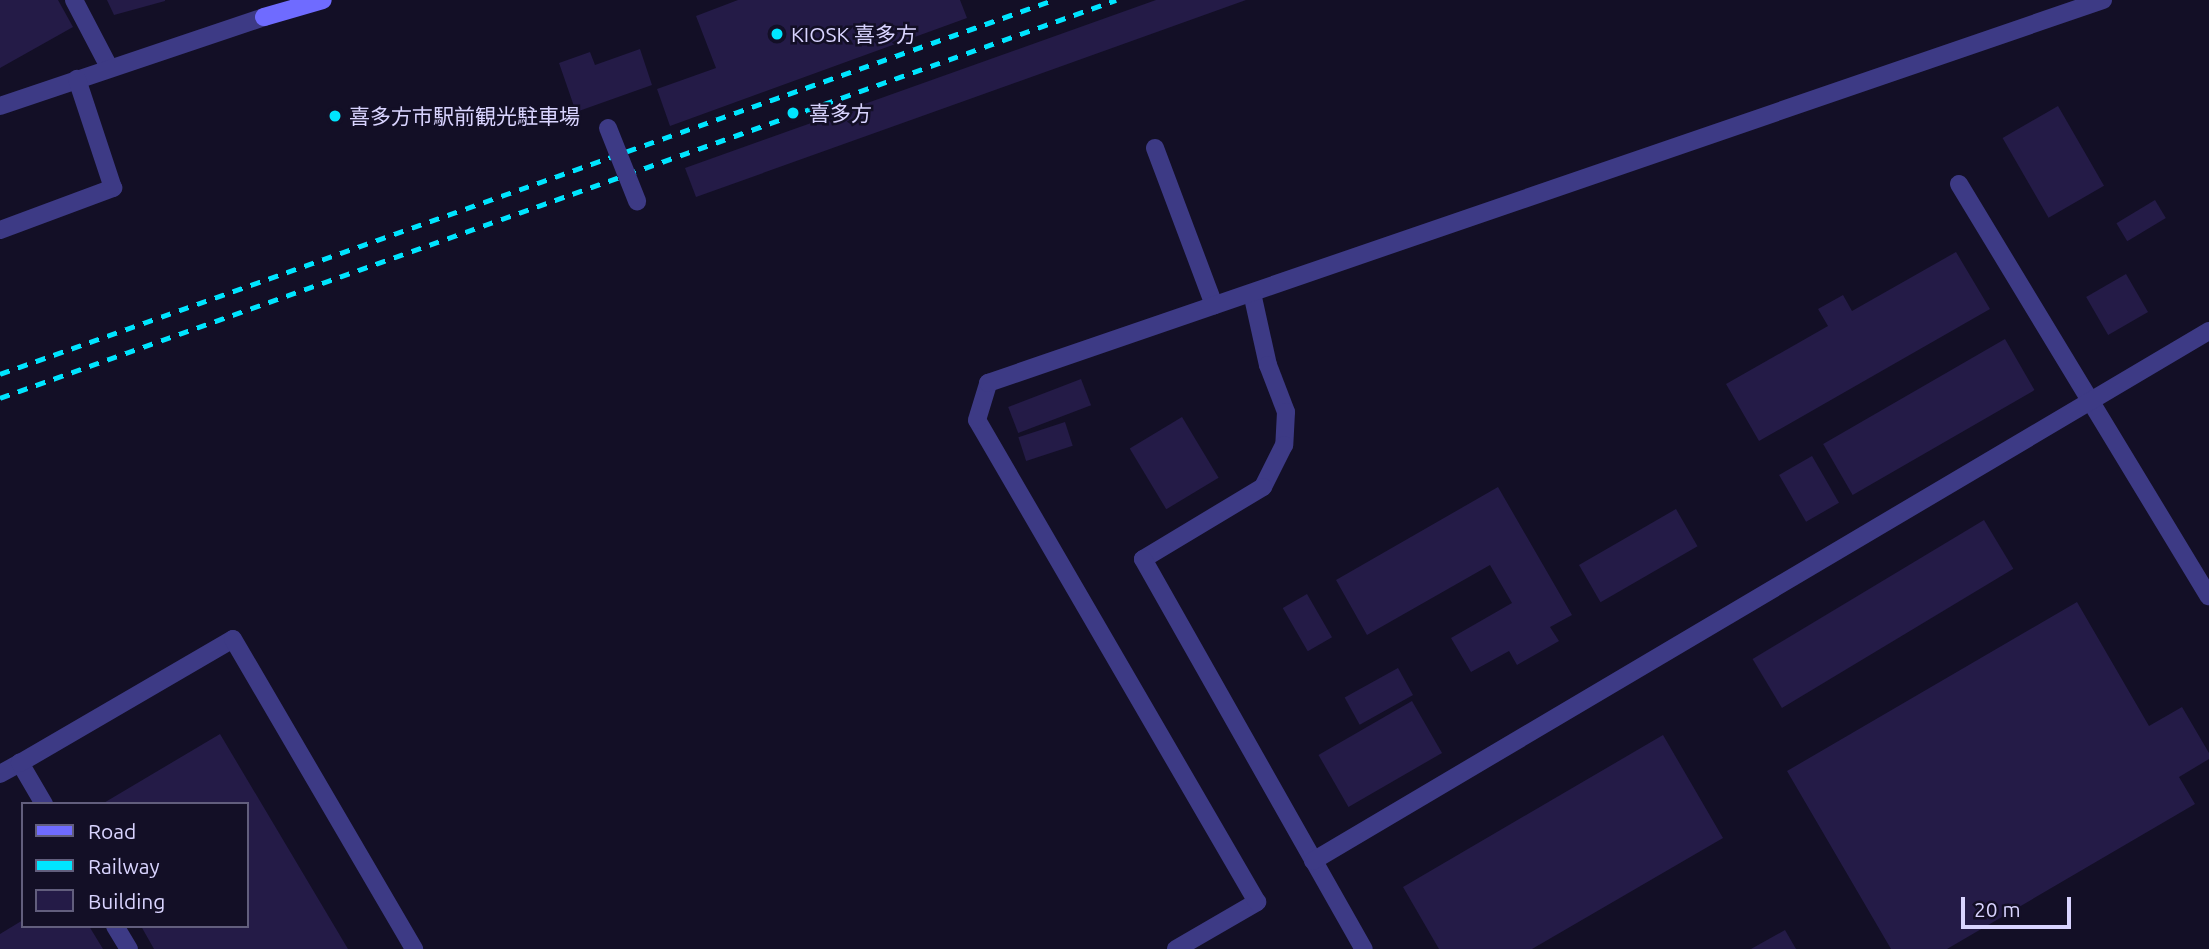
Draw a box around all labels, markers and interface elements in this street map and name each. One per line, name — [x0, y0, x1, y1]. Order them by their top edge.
place label: KIOSK 喜多方 — [791, 21, 917, 47]
marker: KIOSK 喜多方 — [769, 26, 785, 42]
place label: 喜多方 — [809, 100, 872, 126]
place label: 喜多方市駅前観光駐車場 — [349, 103, 580, 129]
marker: 喜多方 — [783, 103, 803, 123]
marker: 喜多方市駅前観光駐車場 — [327, 108, 343, 124]
legend — [21, 802, 248, 928]
text: Road — [88, 819, 136, 843]
text: Railway — [88, 854, 160, 878]
scale bar — [1964, 883, 2074, 927]
text: Building — [88, 889, 165, 913]
text: 20 m — [1974, 897, 2021, 921]

